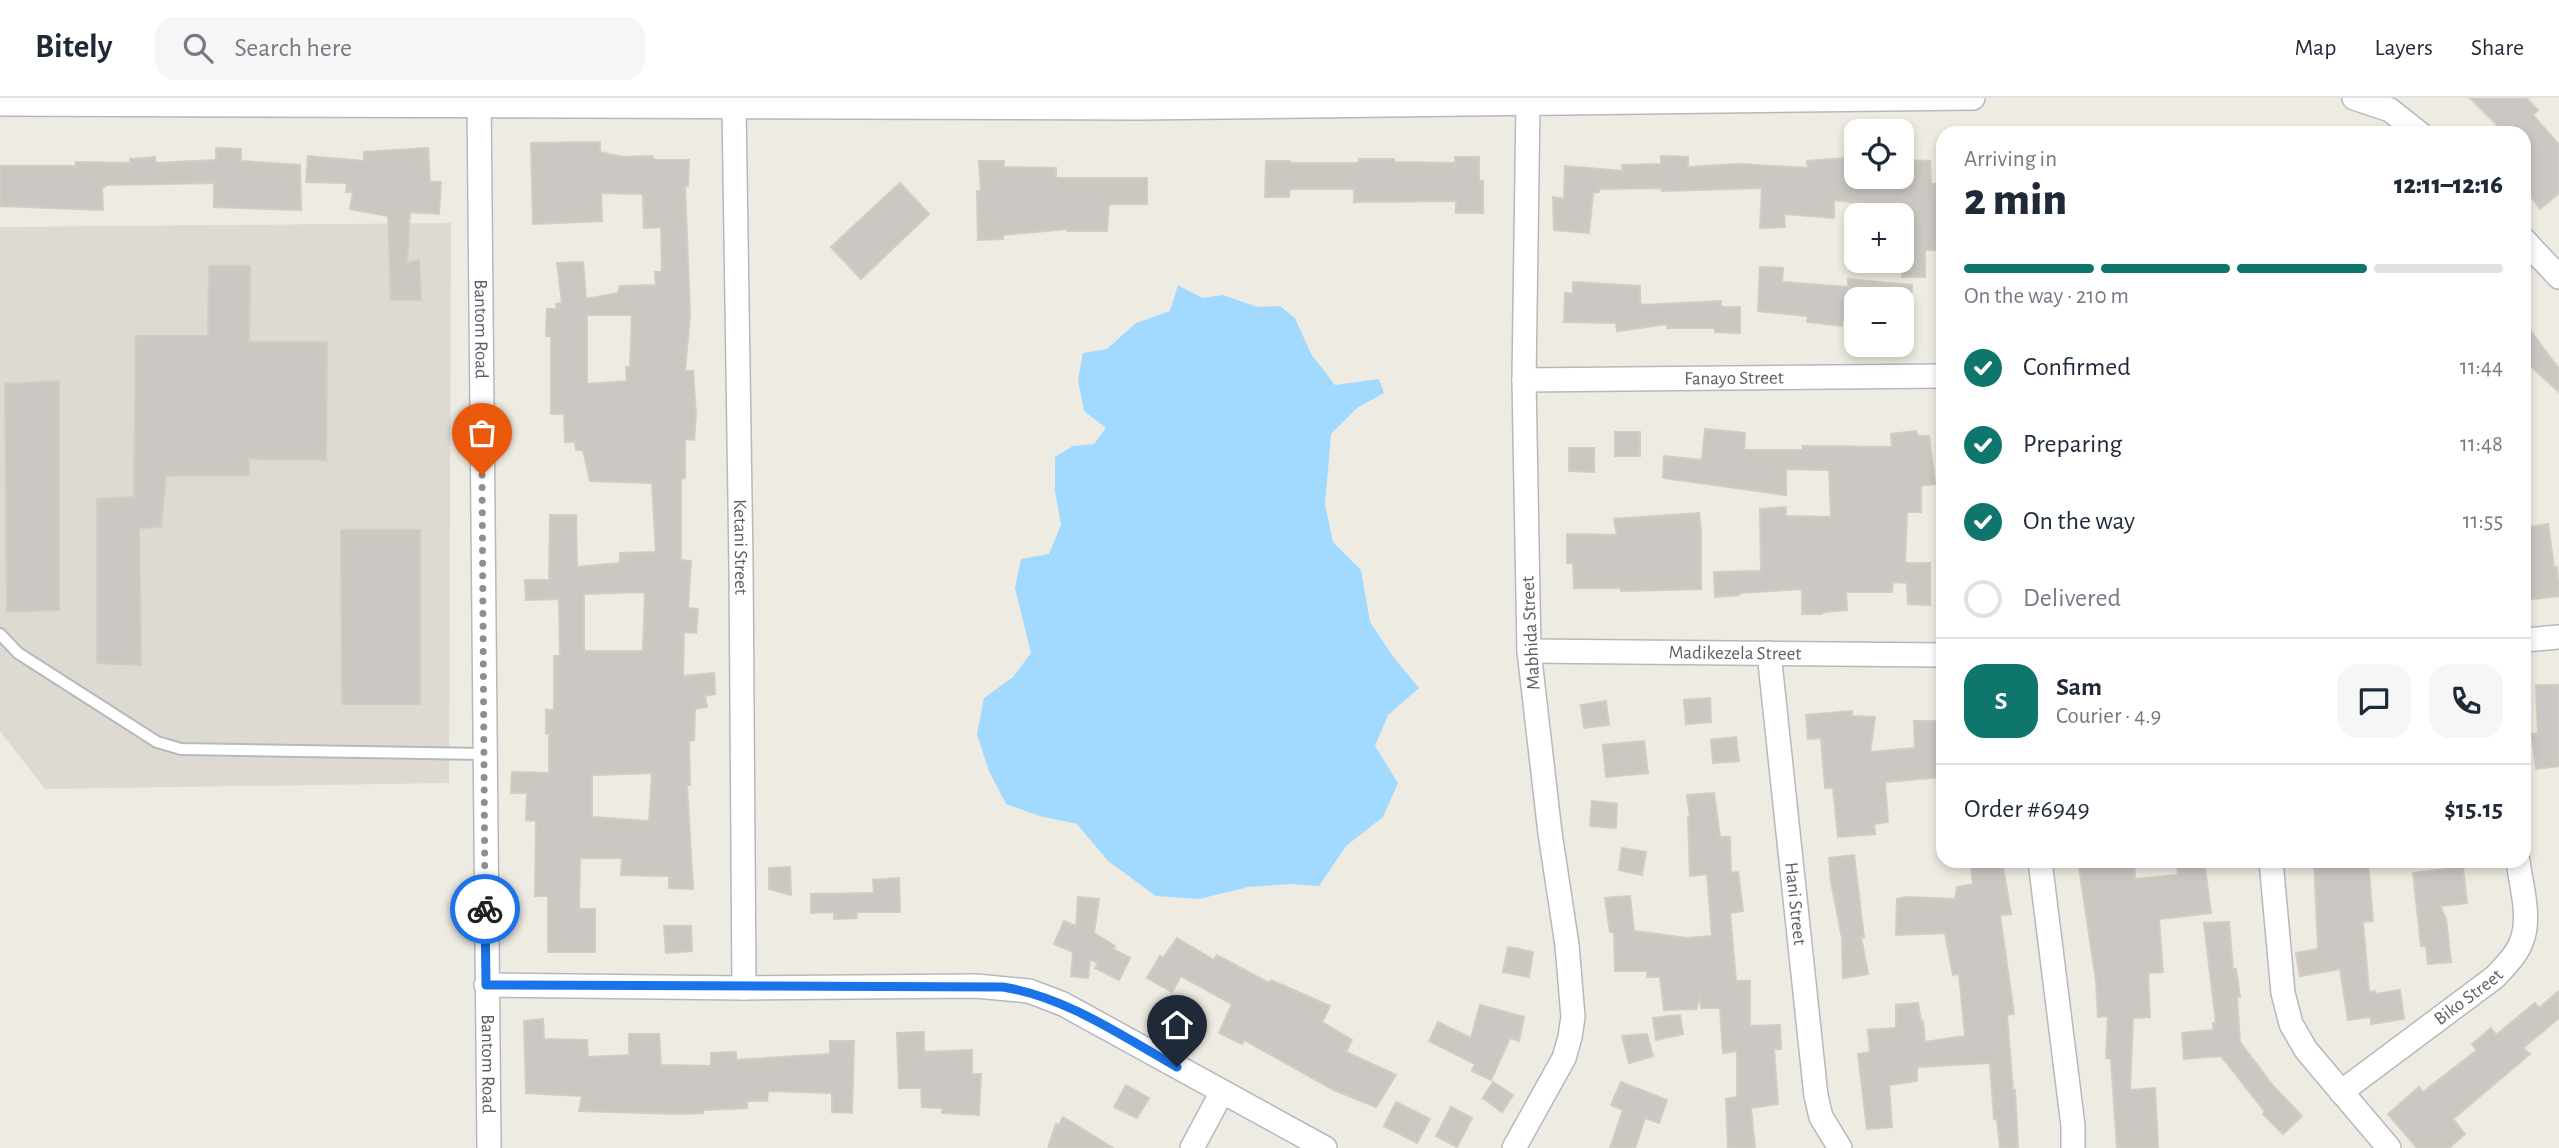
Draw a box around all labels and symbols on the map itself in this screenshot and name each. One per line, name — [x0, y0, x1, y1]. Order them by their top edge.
street label: Bantom Road — [471, 279, 491, 379]
street label: Fanayo Street — [1684, 368, 1784, 388]
pin — [452, 403, 512, 475]
street label: Ketani Street — [730, 499, 751, 595]
street label: Mabhida Street — [1519, 575, 1543, 691]
street label: Madikezela Street — [1668, 643, 1802, 663]
street label: Hani Street — [1782, 861, 1809, 946]
courier — [450, 874, 520, 944]
street label: Biko Street — [2430, 965, 2507, 1029]
pin — [1147, 995, 1207, 1067]
street label: Bantom Road — [478, 1014, 498, 1114]

